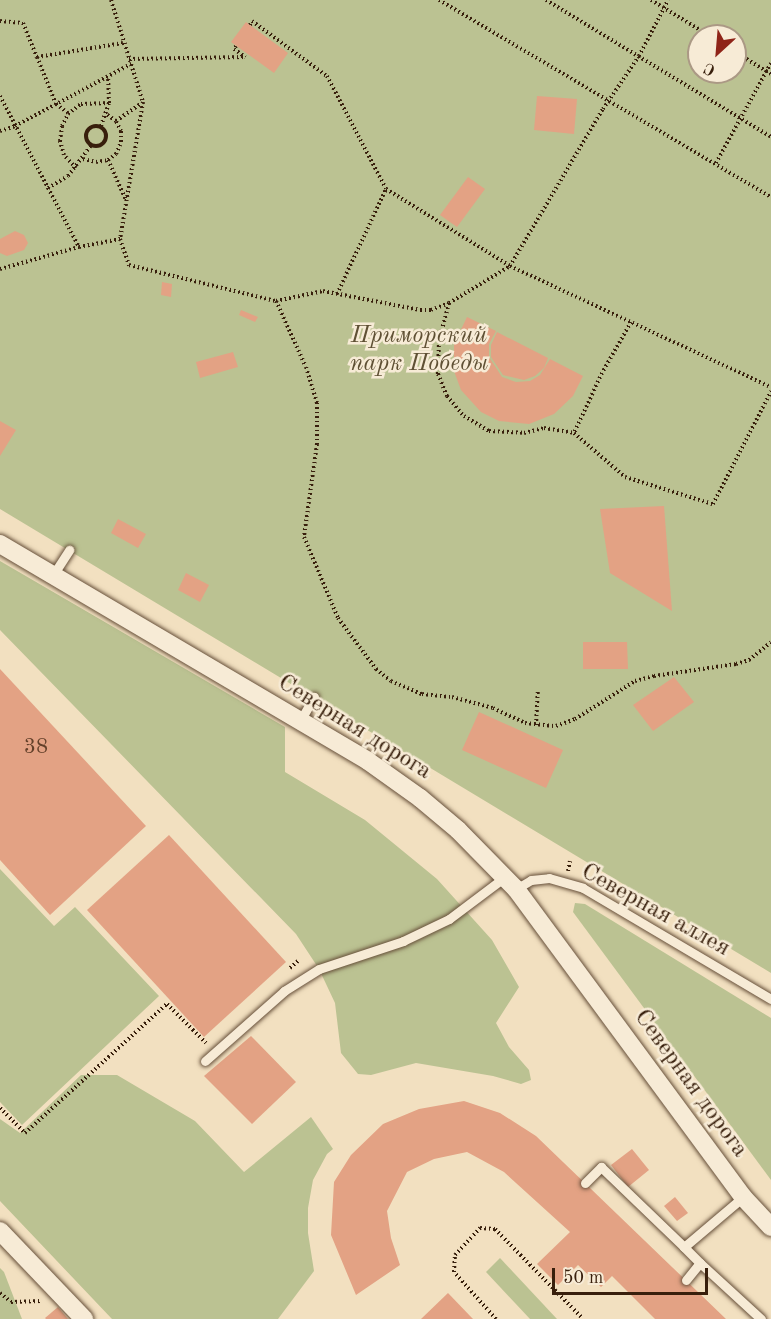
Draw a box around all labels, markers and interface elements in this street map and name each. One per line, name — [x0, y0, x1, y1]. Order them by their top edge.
north arrow — [687, 24, 747, 84]
text: С — [702, 59, 718, 78]
park label: Приморский парк Победы — [350, 323, 488, 379]
street label: Северная дорога — [272, 669, 436, 787]
house number: 38 — [24, 735, 48, 761]
street label: Северная аллея — [575, 858, 735, 964]
street label: Северная дорога — [627, 1004, 753, 1164]
scale bar — [555, 1256, 711, 1294]
text: 50 m — [563, 1269, 603, 1287]

